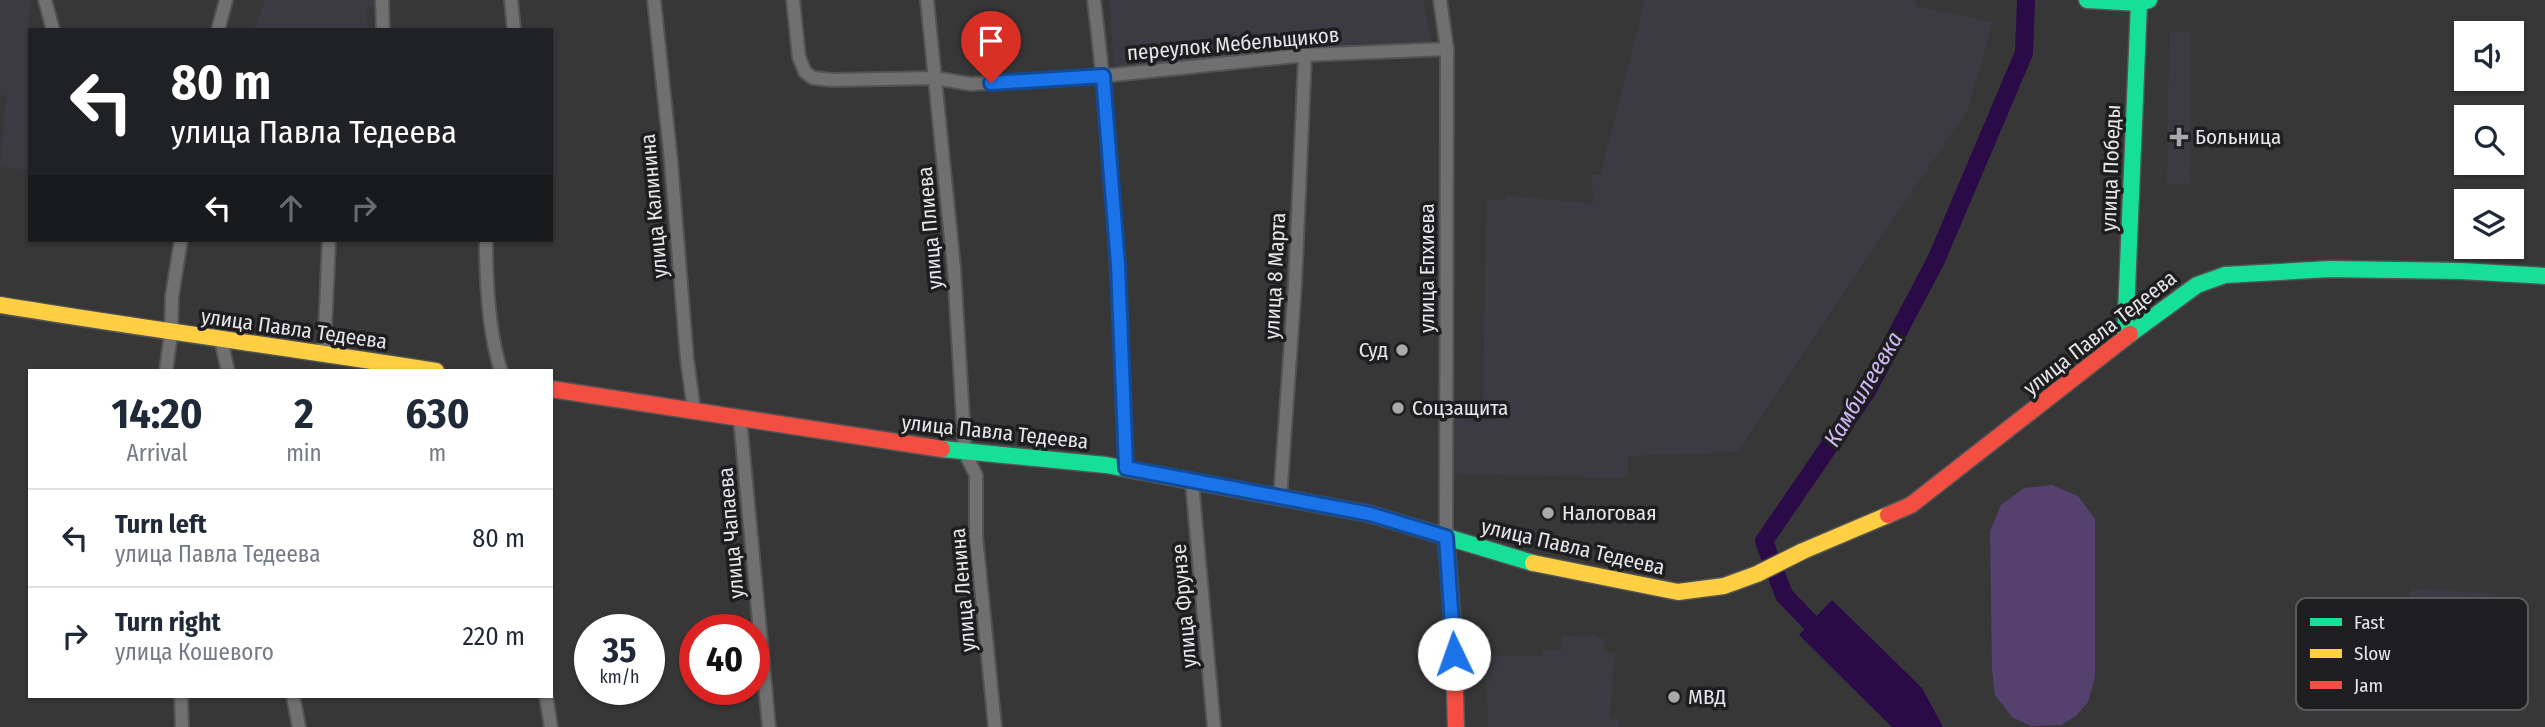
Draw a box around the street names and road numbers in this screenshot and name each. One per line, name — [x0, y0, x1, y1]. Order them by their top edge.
street label: переулок Мебельщиков — [1126, 22, 1340, 66]
street label: улица Победы — [2096, 104, 2126, 232]
street label: улица Калинина — [635, 133, 673, 279]
street label: улица Плиева — [912, 165, 948, 291]
street label: улица Епхиева — [1414, 203, 1440, 333]
street label: улица 8 Марта — [1259, 212, 1291, 340]
street label: улица Павла Тедеева — [2018, 265, 2182, 401]
street label: улица Павла Тедеева — [199, 303, 389, 355]
street label: улица Павла Тедеева — [900, 409, 1090, 455]
street label: улица Чапаева — [712, 466, 750, 600]
street label: улица Павла Тедеева — [1479, 513, 1667, 581]
street label: улица Ленина — [945, 527, 981, 653]
street label: улица Фрунзе — [1166, 543, 1202, 669]

